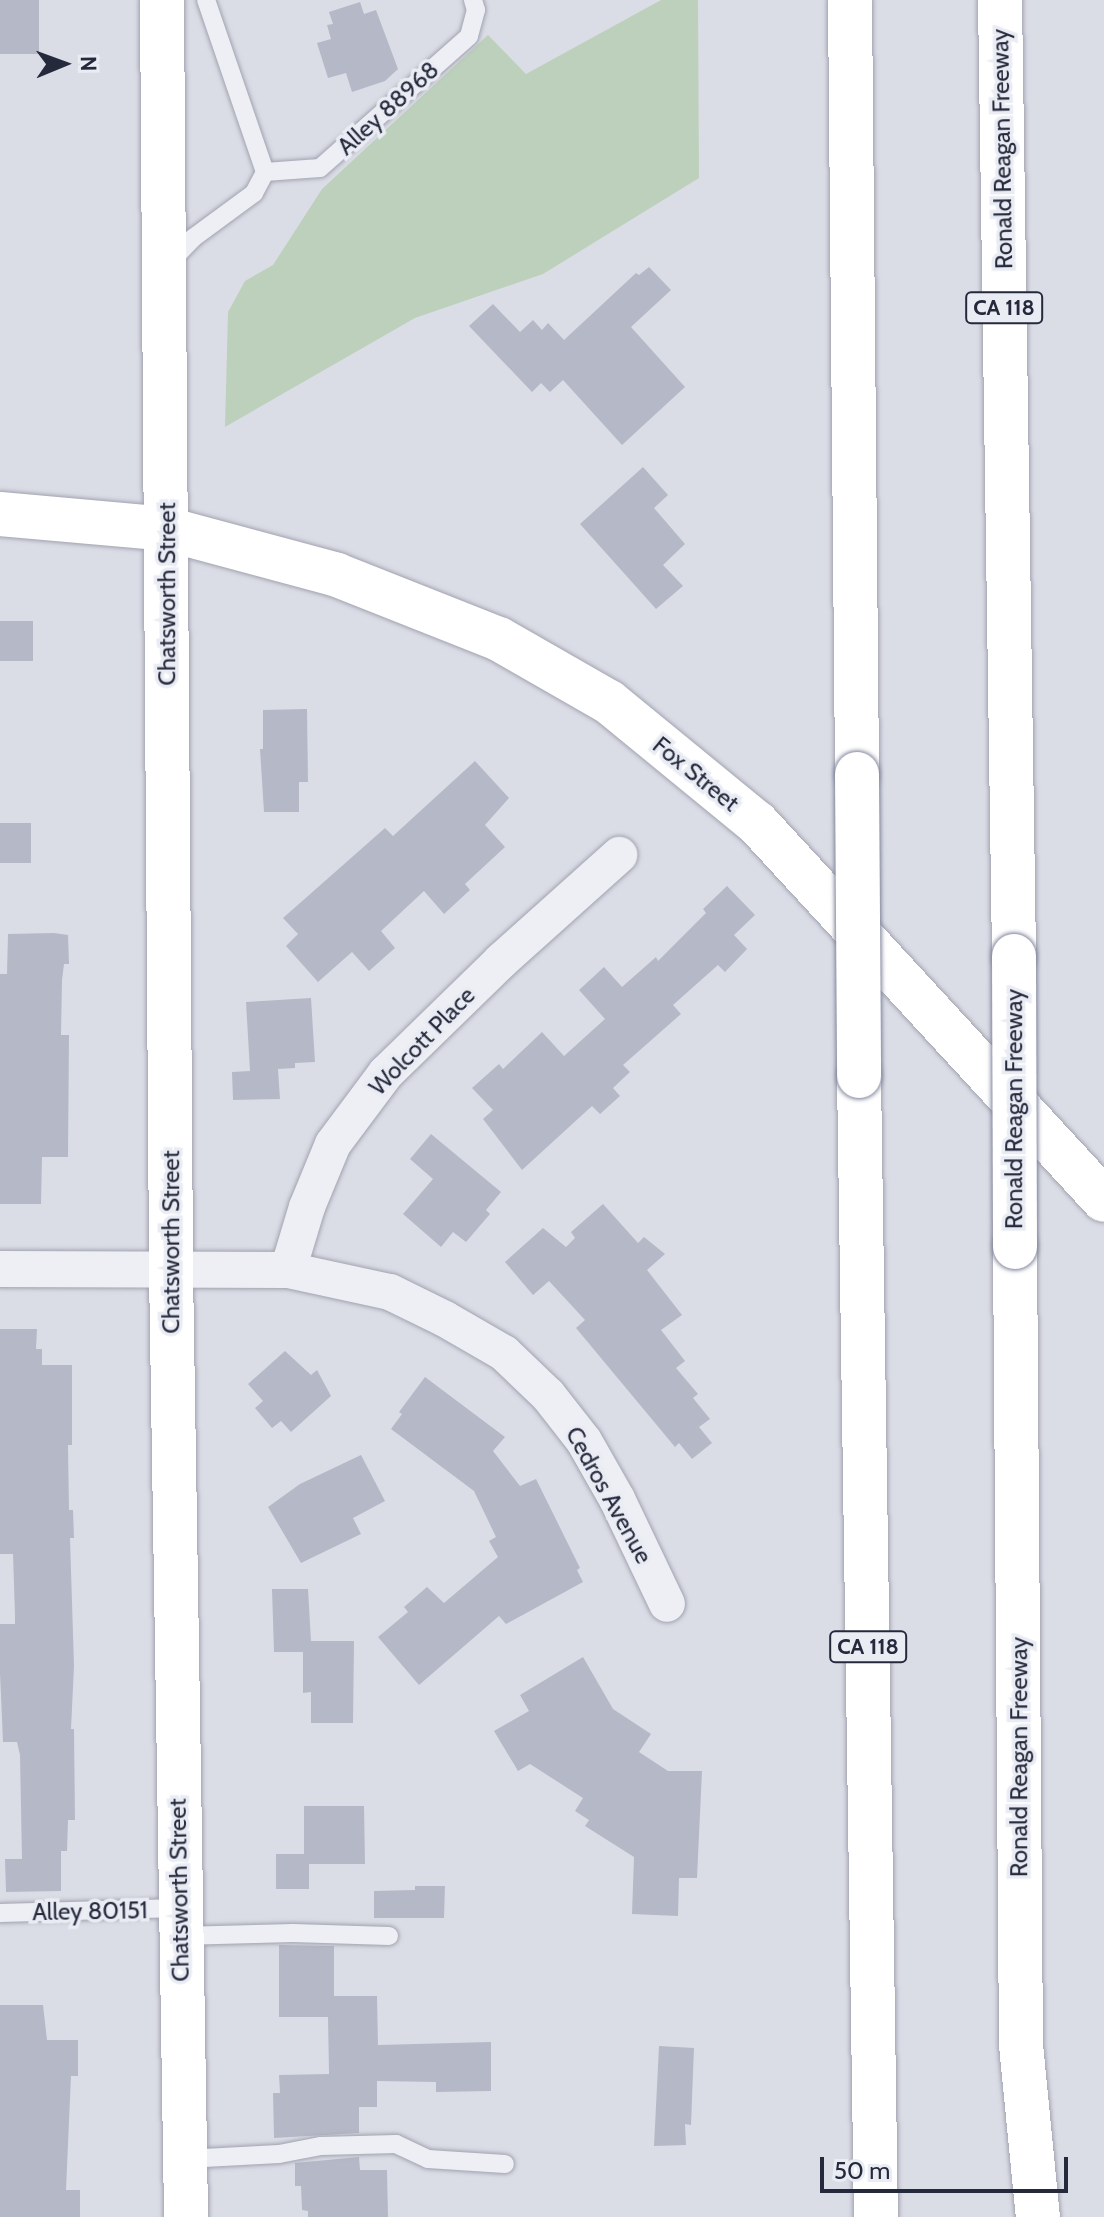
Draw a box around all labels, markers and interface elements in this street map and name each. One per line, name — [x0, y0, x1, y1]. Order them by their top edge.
north arrow — [24, 24, 104, 104]
street label: Ronald Reagan Freeway — [986, 29, 1018, 269]
street label: Alley 88968 — [331, 55, 445, 161]
text: N — [75, 56, 102, 72]
road number: CA 118 — [964, 290, 1044, 326]
street label: Chatsworth Street — [153, 502, 181, 686]
street label: Fox Street — [647, 730, 745, 818]
street label: Wolcott Place — [363, 981, 481, 1101]
street label: Ronald Reagan Freeway — [1000, 989, 1028, 1229]
street label: Chatsworth Street — [157, 1150, 185, 1334]
street label: Cedros Avenue — [560, 1422, 658, 1568]
road number: CA 118 — [828, 1629, 908, 1665]
street label: Ronald Reagan Freeway — [1005, 1637, 1033, 1877]
street label: Chatsworth Street — [163, 1798, 195, 1982]
street label: Alley 80151 — [32, 1896, 148, 1926]
scale bar — [824, 2141, 1072, 2191]
text: 50 m — [834, 2156, 890, 2185]

